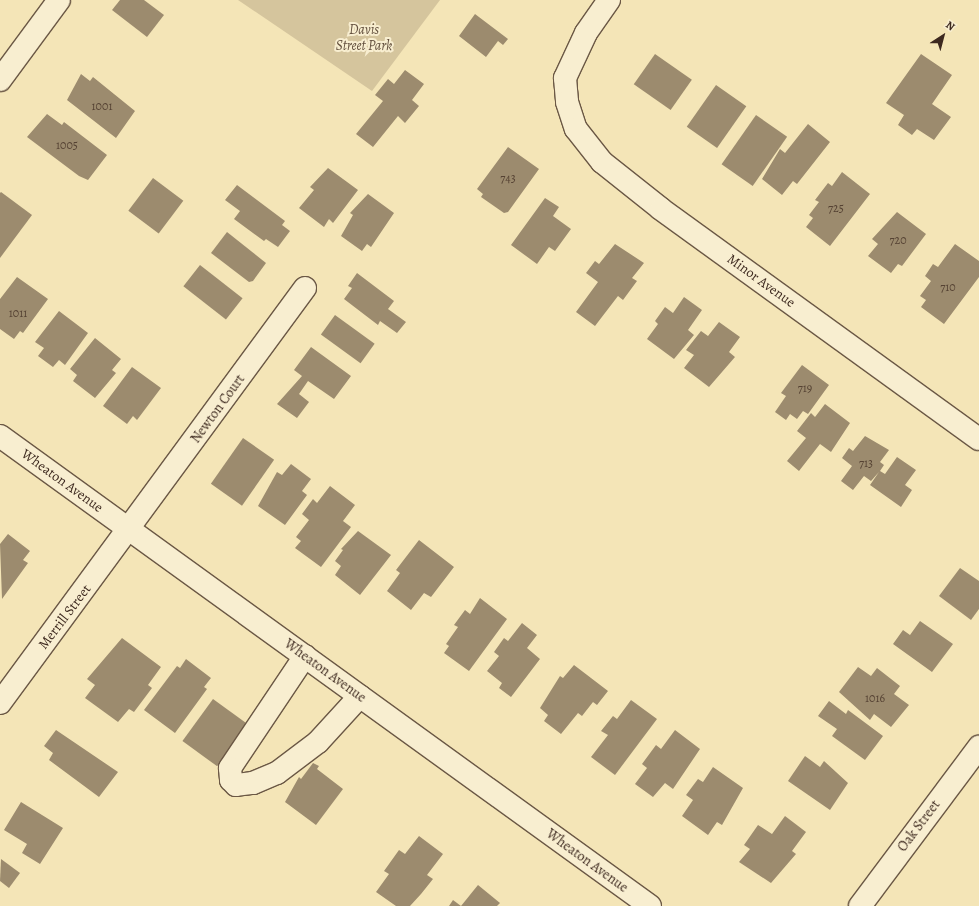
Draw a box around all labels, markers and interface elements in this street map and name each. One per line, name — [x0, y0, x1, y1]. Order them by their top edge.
north arrow — [923, 16, 963, 56]
text: N — [943, 17, 958, 34]
park label: Davis Street Park — [336, 22, 392, 54]
house number: 1001 — [92, 100, 112, 114]
house number: 1005 — [56, 139, 78, 153]
house number: 743 — [500, 172, 516, 186]
house number: 725 — [828, 202, 844, 216]
house number: 720 — [889, 234, 907, 248]
street label: Minor Avenue — [724, 251, 798, 311]
house number: 710 — [940, 281, 956, 295]
house number: 1011 — [9, 307, 27, 321]
street label: Newton Court — [187, 371, 249, 447]
house number: 719 — [798, 382, 812, 396]
street label: Wheaton Avenue — [18, 446, 106, 516]
house number: 713 — [859, 457, 873, 471]
street label: Merrill Street — [35, 581, 95, 653]
street label: Wheaton Avenue — [281, 636, 369, 706]
house number: 1016 — [865, 692, 885, 706]
street label: Oak Street — [894, 797, 944, 855]
street label: Wheaton Avenue — [543, 826, 631, 896]

